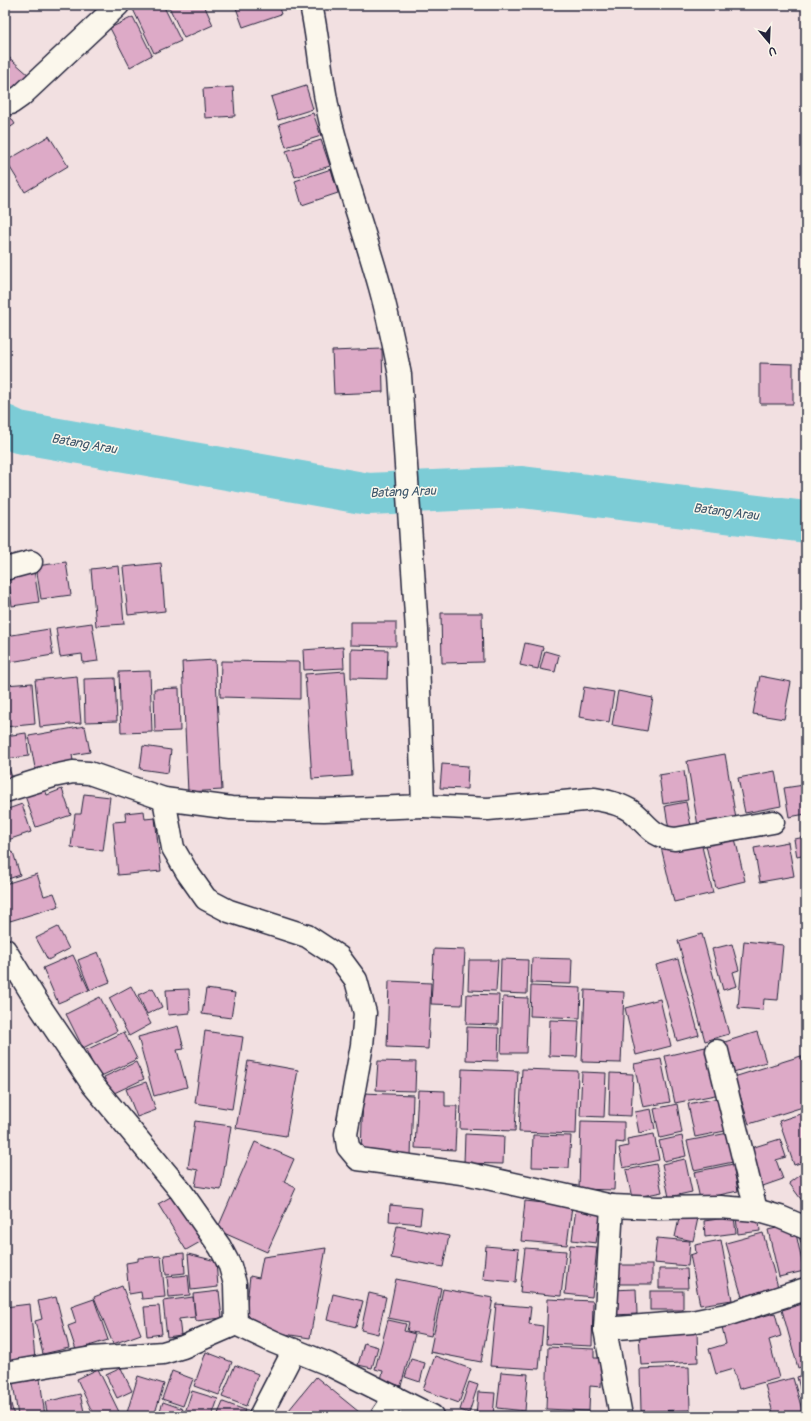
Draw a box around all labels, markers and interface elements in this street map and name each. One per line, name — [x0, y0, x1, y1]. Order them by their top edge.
north arrow — [749, 22, 789, 62]
text: U — [767, 44, 778, 58]
water label: Batang Arau — [50, 430, 119, 458]
water label: Batang Arau — [370, 483, 438, 501]
water label: Batang Arau — [692, 500, 761, 524]

